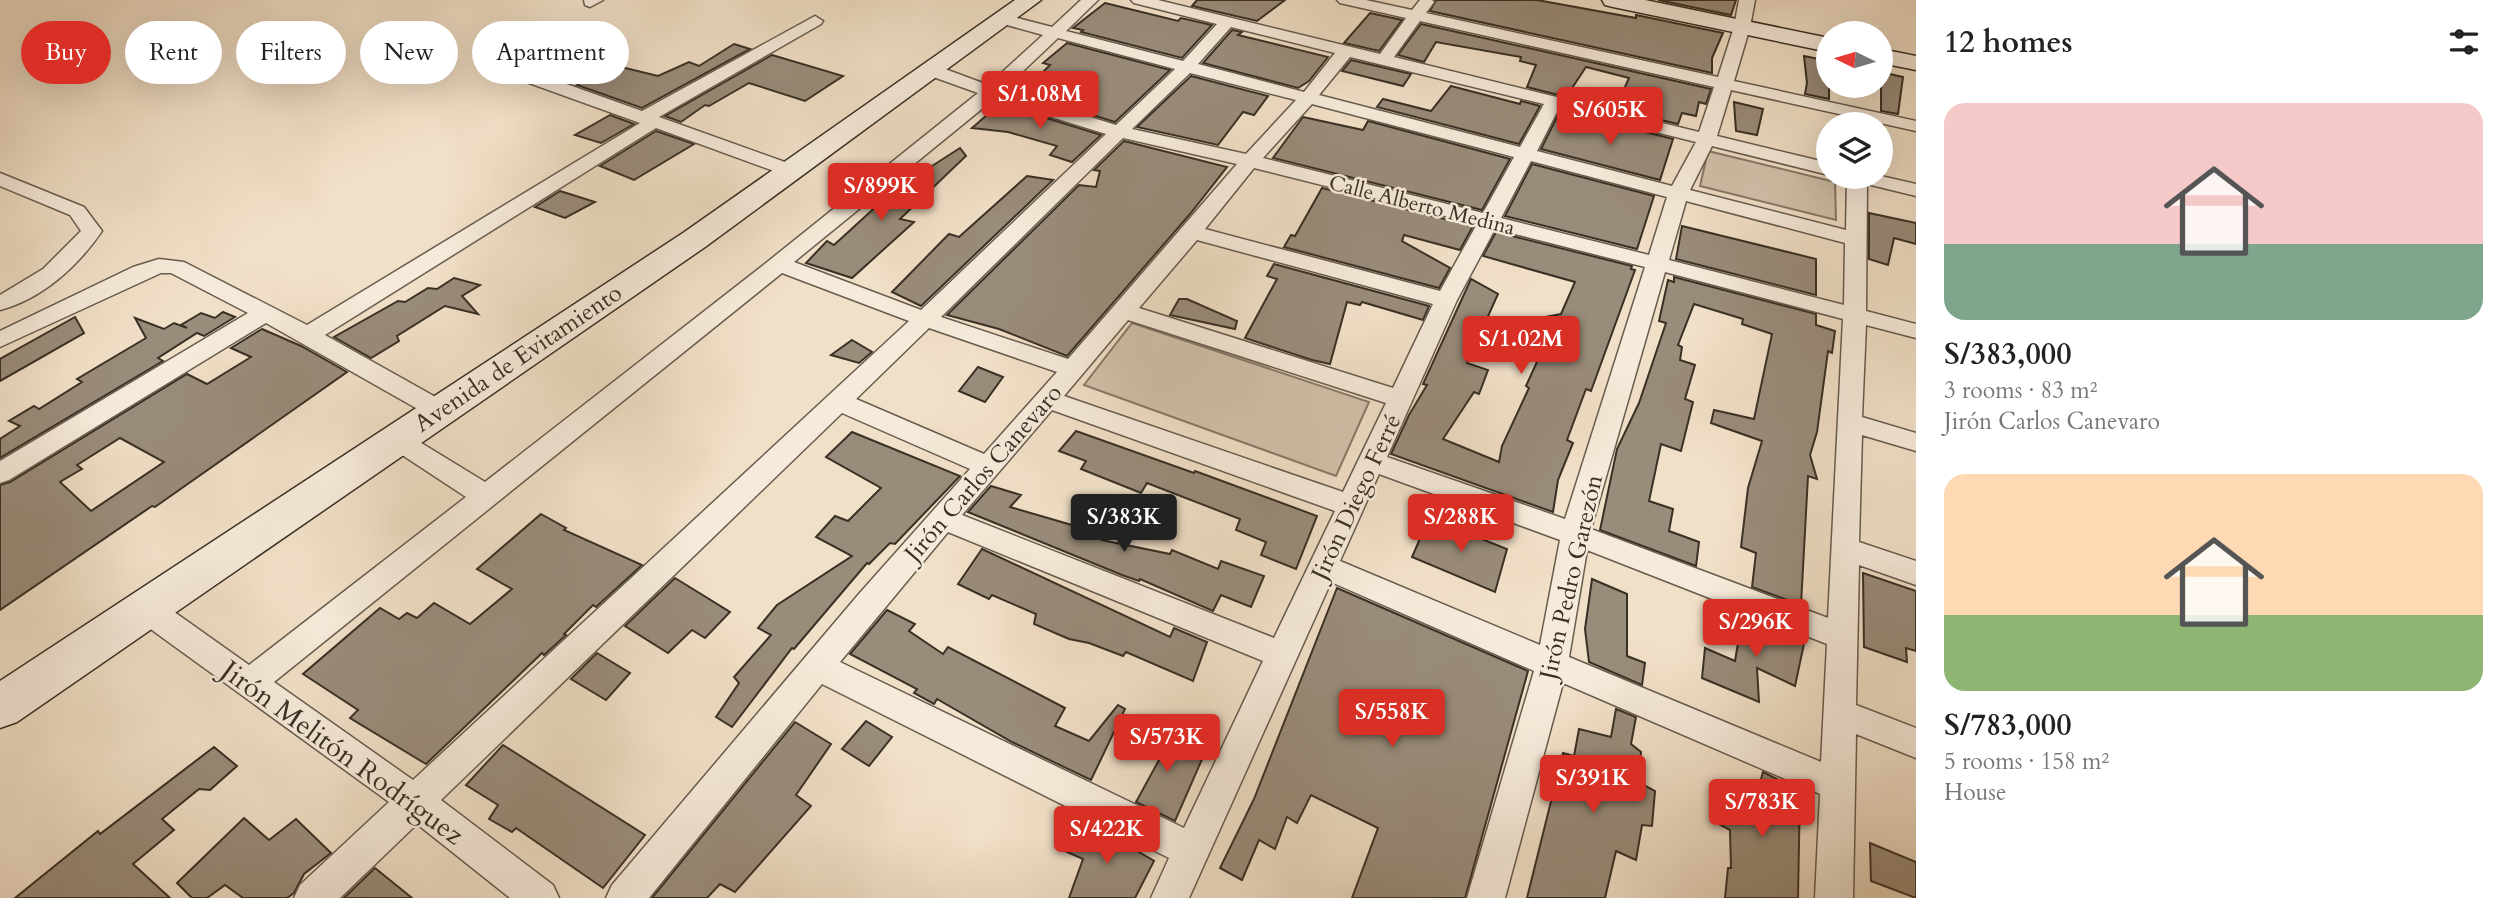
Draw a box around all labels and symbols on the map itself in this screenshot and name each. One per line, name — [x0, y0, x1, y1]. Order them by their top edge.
north arrow — [1816, 21, 1894, 98]
pin: S/1.08M — [975, 72, 1105, 131]
pin: S/605K — [1553, 88, 1667, 147]
pin: S/899K — [824, 164, 938, 223]
street label: Calle Alberto Medina — [1326, 168, 1518, 243]
street label: Avenida de Evitamiento — [408, 276, 629, 440]
pin: S/1.02M — [1456, 316, 1586, 376]
street label: Jirón Carlos Canevaro — [895, 378, 1070, 571]
street label: Jirón Diego Ferré — [1302, 409, 1409, 588]
street label: Jirón Pedro Garezón — [1531, 471, 1611, 686]
pin: S/383K — [1067, 494, 1181, 554]
pin: S/288K — [1404, 494, 1518, 554]
pin: S/296K — [1699, 600, 1813, 659]
street label: Jirón Melitón Rodríguez — [210, 649, 472, 854]
pin: S/558K — [1335, 690, 1449, 749]
pin: S/573K — [1110, 714, 1224, 774]
pin: S/391K — [1536, 756, 1650, 815]
pin: S/783K — [1705, 780, 1819, 839]
pin: S/422K — [1050, 806, 1164, 866]

